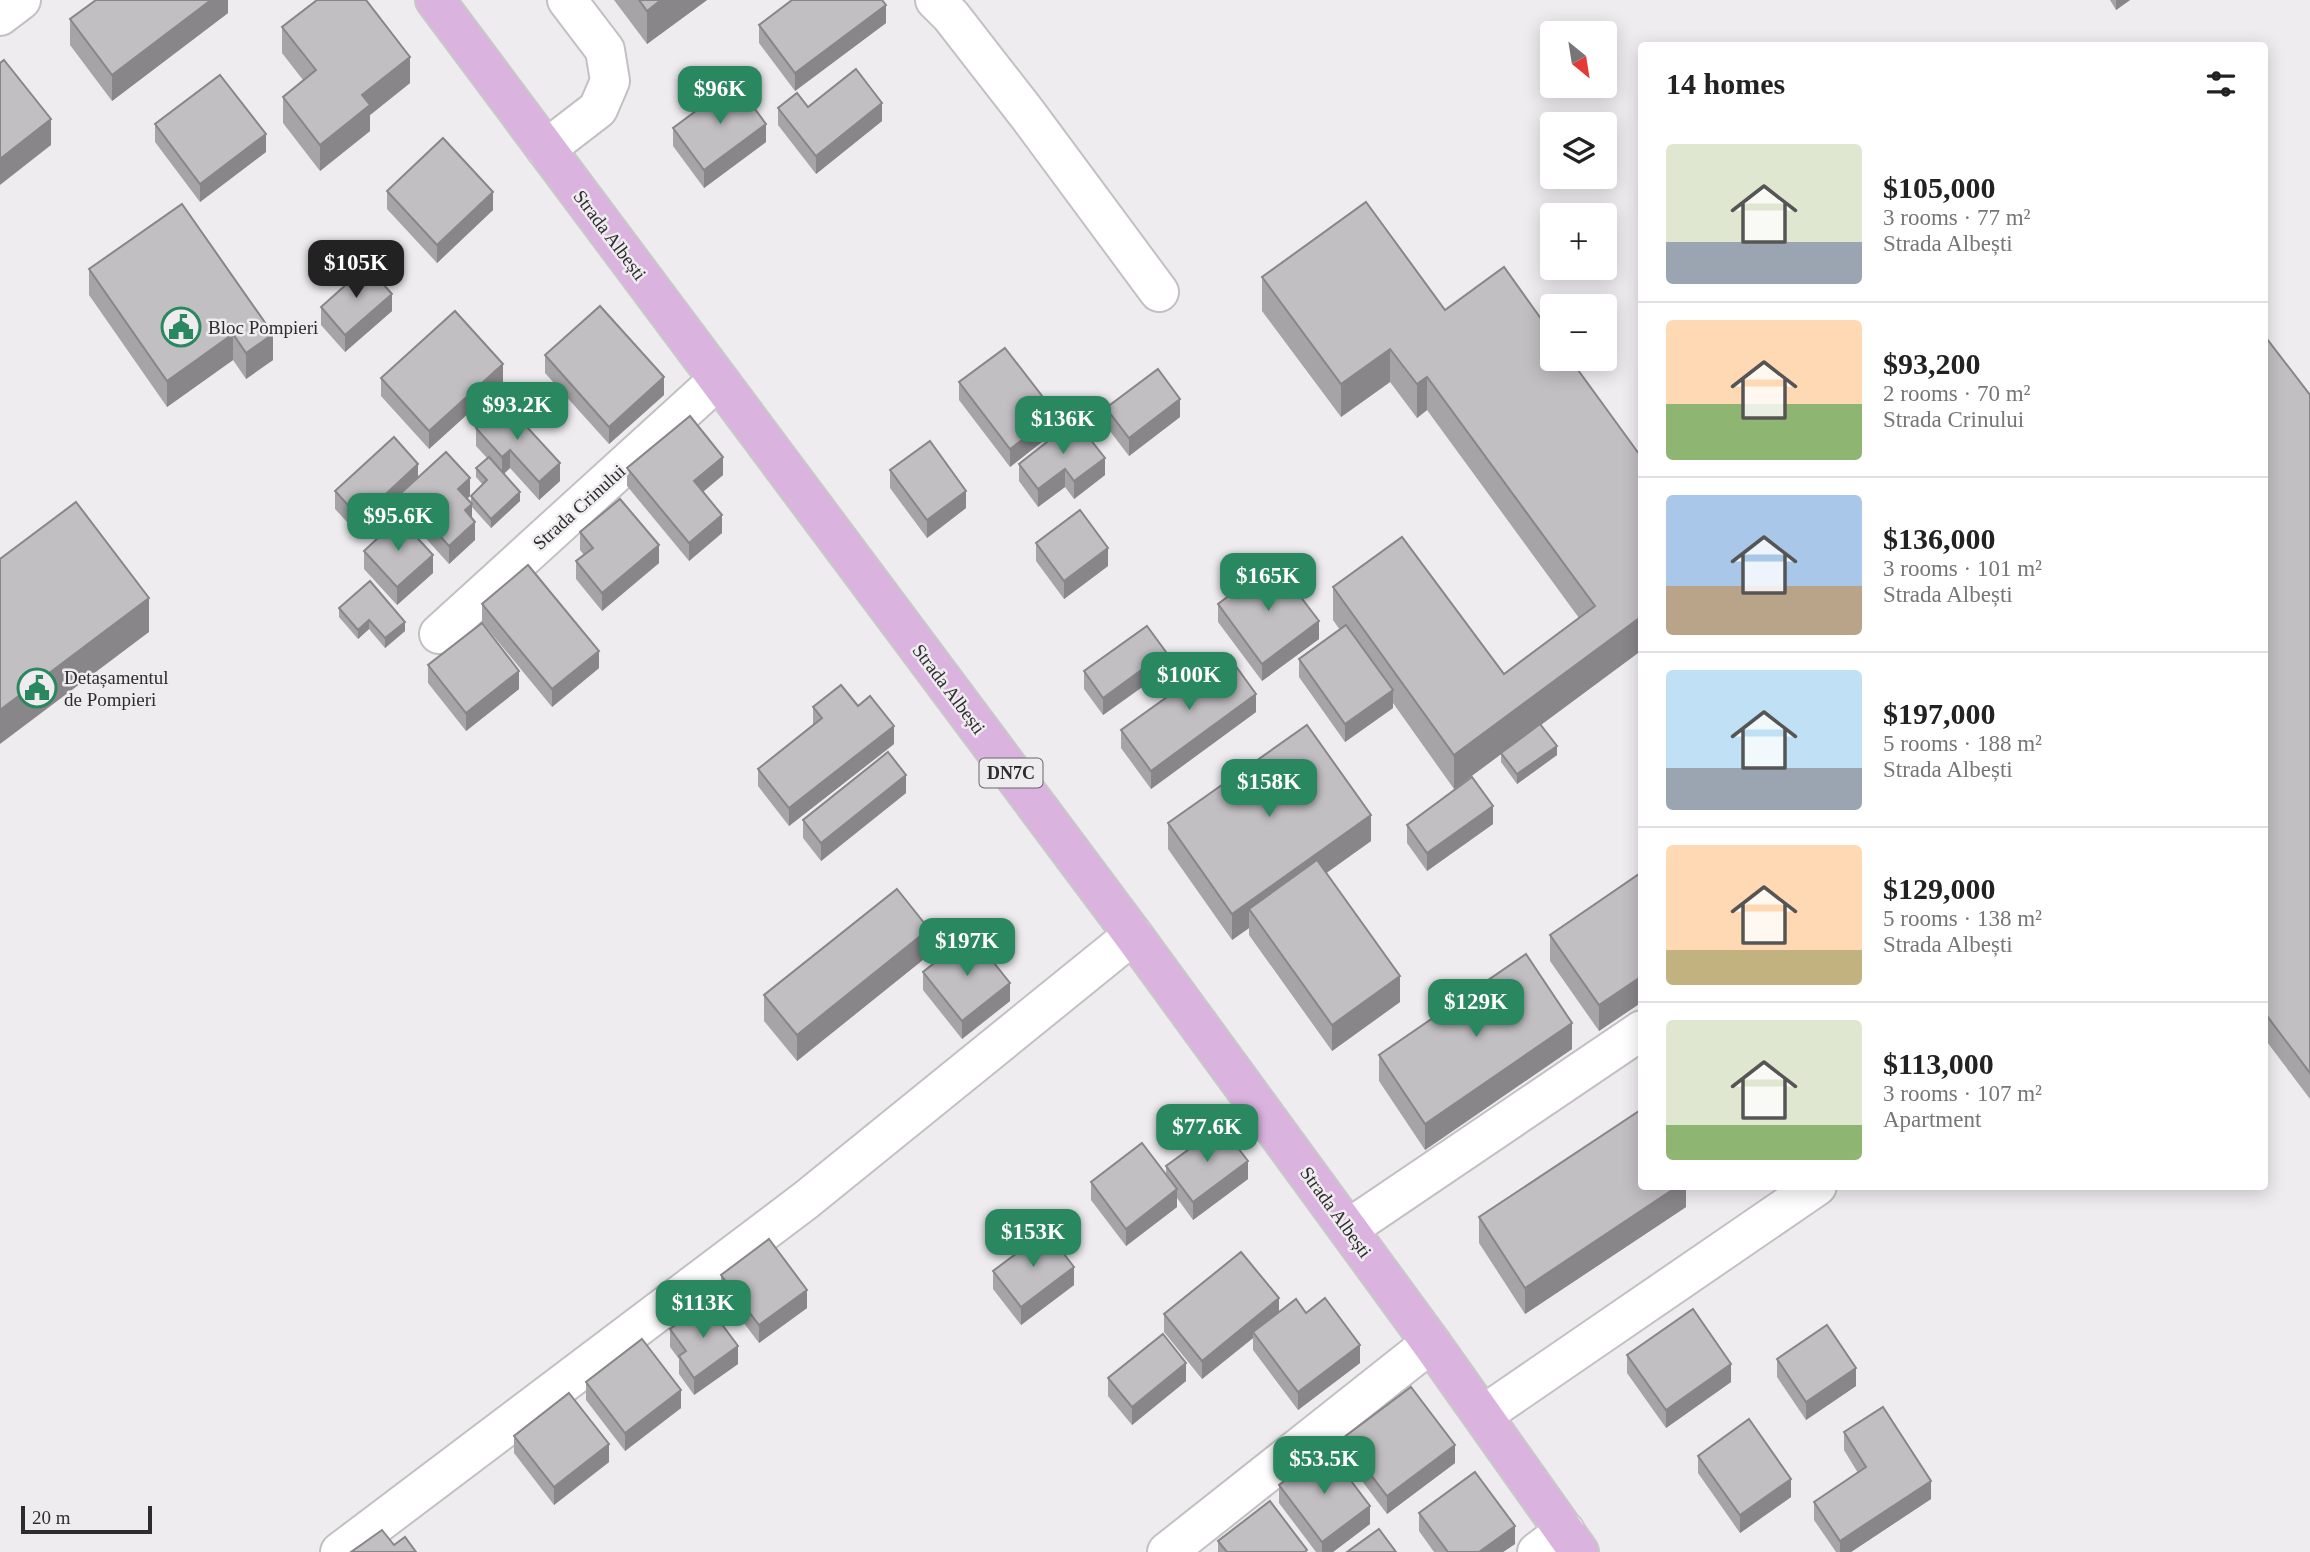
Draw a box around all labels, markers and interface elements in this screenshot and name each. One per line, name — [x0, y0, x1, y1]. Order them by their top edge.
north arrow — [1540, 21, 1617, 98]
map controls — [1540, 21, 1617, 371]
icon: filters — [2202, 65, 2240, 103]
pin: $96K — [679, 66, 761, 126]
text: 14 homes — [1666, 67, 1785, 100]
text: $96K — [694, 76, 746, 101]
button: layers — [1540, 112, 1617, 189]
text: $105,000 — [1883, 171, 1996, 204]
icon: home — [1722, 172, 1806, 256]
street label: Strada Albești — [569, 186, 651, 284]
button: + — [1540, 203, 1617, 280]
text: 3 rooms · 77 m² — [1883, 205, 2030, 230]
text: Strada Albești — [1883, 231, 2013, 256]
pin: $105K — [307, 240, 405, 300]
text: $105K — [324, 250, 388, 275]
button: − — [1540, 294, 1617, 371]
public building icon: Bloc Pompieri — [160, 306, 202, 348]
place label: Bloc Pompieri — [208, 317, 318, 338]
text: $93,200 — [1883, 347, 1981, 380]
icon: home — [1722, 348, 1806, 432]
text: 2 rooms · 70 m² — [1883, 381, 2030, 406]
pin: $93.2K — [460, 382, 574, 442]
text: $93.2K — [482, 392, 552, 417]
pin: $136K — [1014, 396, 1112, 456]
text: $136K — [1031, 406, 1095, 431]
text: Strada Crinului — [1883, 407, 2024, 432]
street label: Strada Crinului — [529, 460, 629, 554]
pin: $95.6K — [341, 494, 455, 553]
text: $95.6K — [363, 503, 433, 528]
text: $136,000 — [1883, 522, 1996, 555]
icon: home — [1722, 523, 1806, 607]
pin: $165K — [1219, 554, 1317, 613]
text: 3 rooms · 101 m² — [1883, 556, 2042, 581]
text: $165K — [1236, 563, 1300, 588]
text: Strada Albești — [1883, 582, 2013, 607]
street label: Strada Albești — [908, 640, 990, 738]
pin: $100K — [1140, 652, 1238, 712]
text: $100K — [1157, 662, 1221, 687]
public building icon: Detașamentul de Pompieri — [16, 667, 58, 709]
place label: Detașamentul de Pompieri — [64, 667, 168, 710]
text: $197,000 — [1883, 697, 1996, 730]
icon: home — [1722, 698, 1806, 782]
text: 5 rooms · 188 m² — [1883, 731, 2042, 756]
text: Strada Albești — [1883, 757, 2013, 782]
road number: DN7C — [979, 758, 1042, 788]
pin: $158K — [1220, 760, 1318, 819]
text: $158K — [1237, 769, 1301, 794]
text: $129,000 — [1883, 872, 1996, 905]
icon: home — [1722, 873, 1806, 957]
text: 5 rooms · 138 m² — [1883, 906, 2042, 931]
pin: $197K — [918, 918, 1016, 978]
text: $197K — [935, 928, 999, 953]
text: Strada Albești — [1883, 932, 2013, 957]
pin: $129K — [1427, 979, 1525, 1039]
text: $129K — [1444, 989, 1508, 1014]
text: $113,000 — [1883, 1047, 1994, 1080]
icon: home — [1722, 1048, 1806, 1132]
text: 3 rooms · 107 m² — [1883, 1081, 2042, 1106]
pin: $77.6K — [1150, 1104, 1264, 1164]
text: Apartment — [1883, 1107, 1981, 1132]
text: $77.6K — [1172, 1114, 1242, 1139]
street label: Strada Albești — [1296, 1162, 1376, 1262]
pin: $153K — [984, 1210, 1082, 1269]
text: $153K — [1001, 1219, 1065, 1244]
pin: $113K — [654, 1280, 752, 1340]
text: $113K — [672, 1290, 734, 1315]
pin: $53.5K — [1267, 1436, 1381, 1496]
text: $53.5K — [1289, 1446, 1359, 1471]
scale bar — [21, 1503, 152, 1535]
text: 20 m — [32, 1507, 71, 1528]

